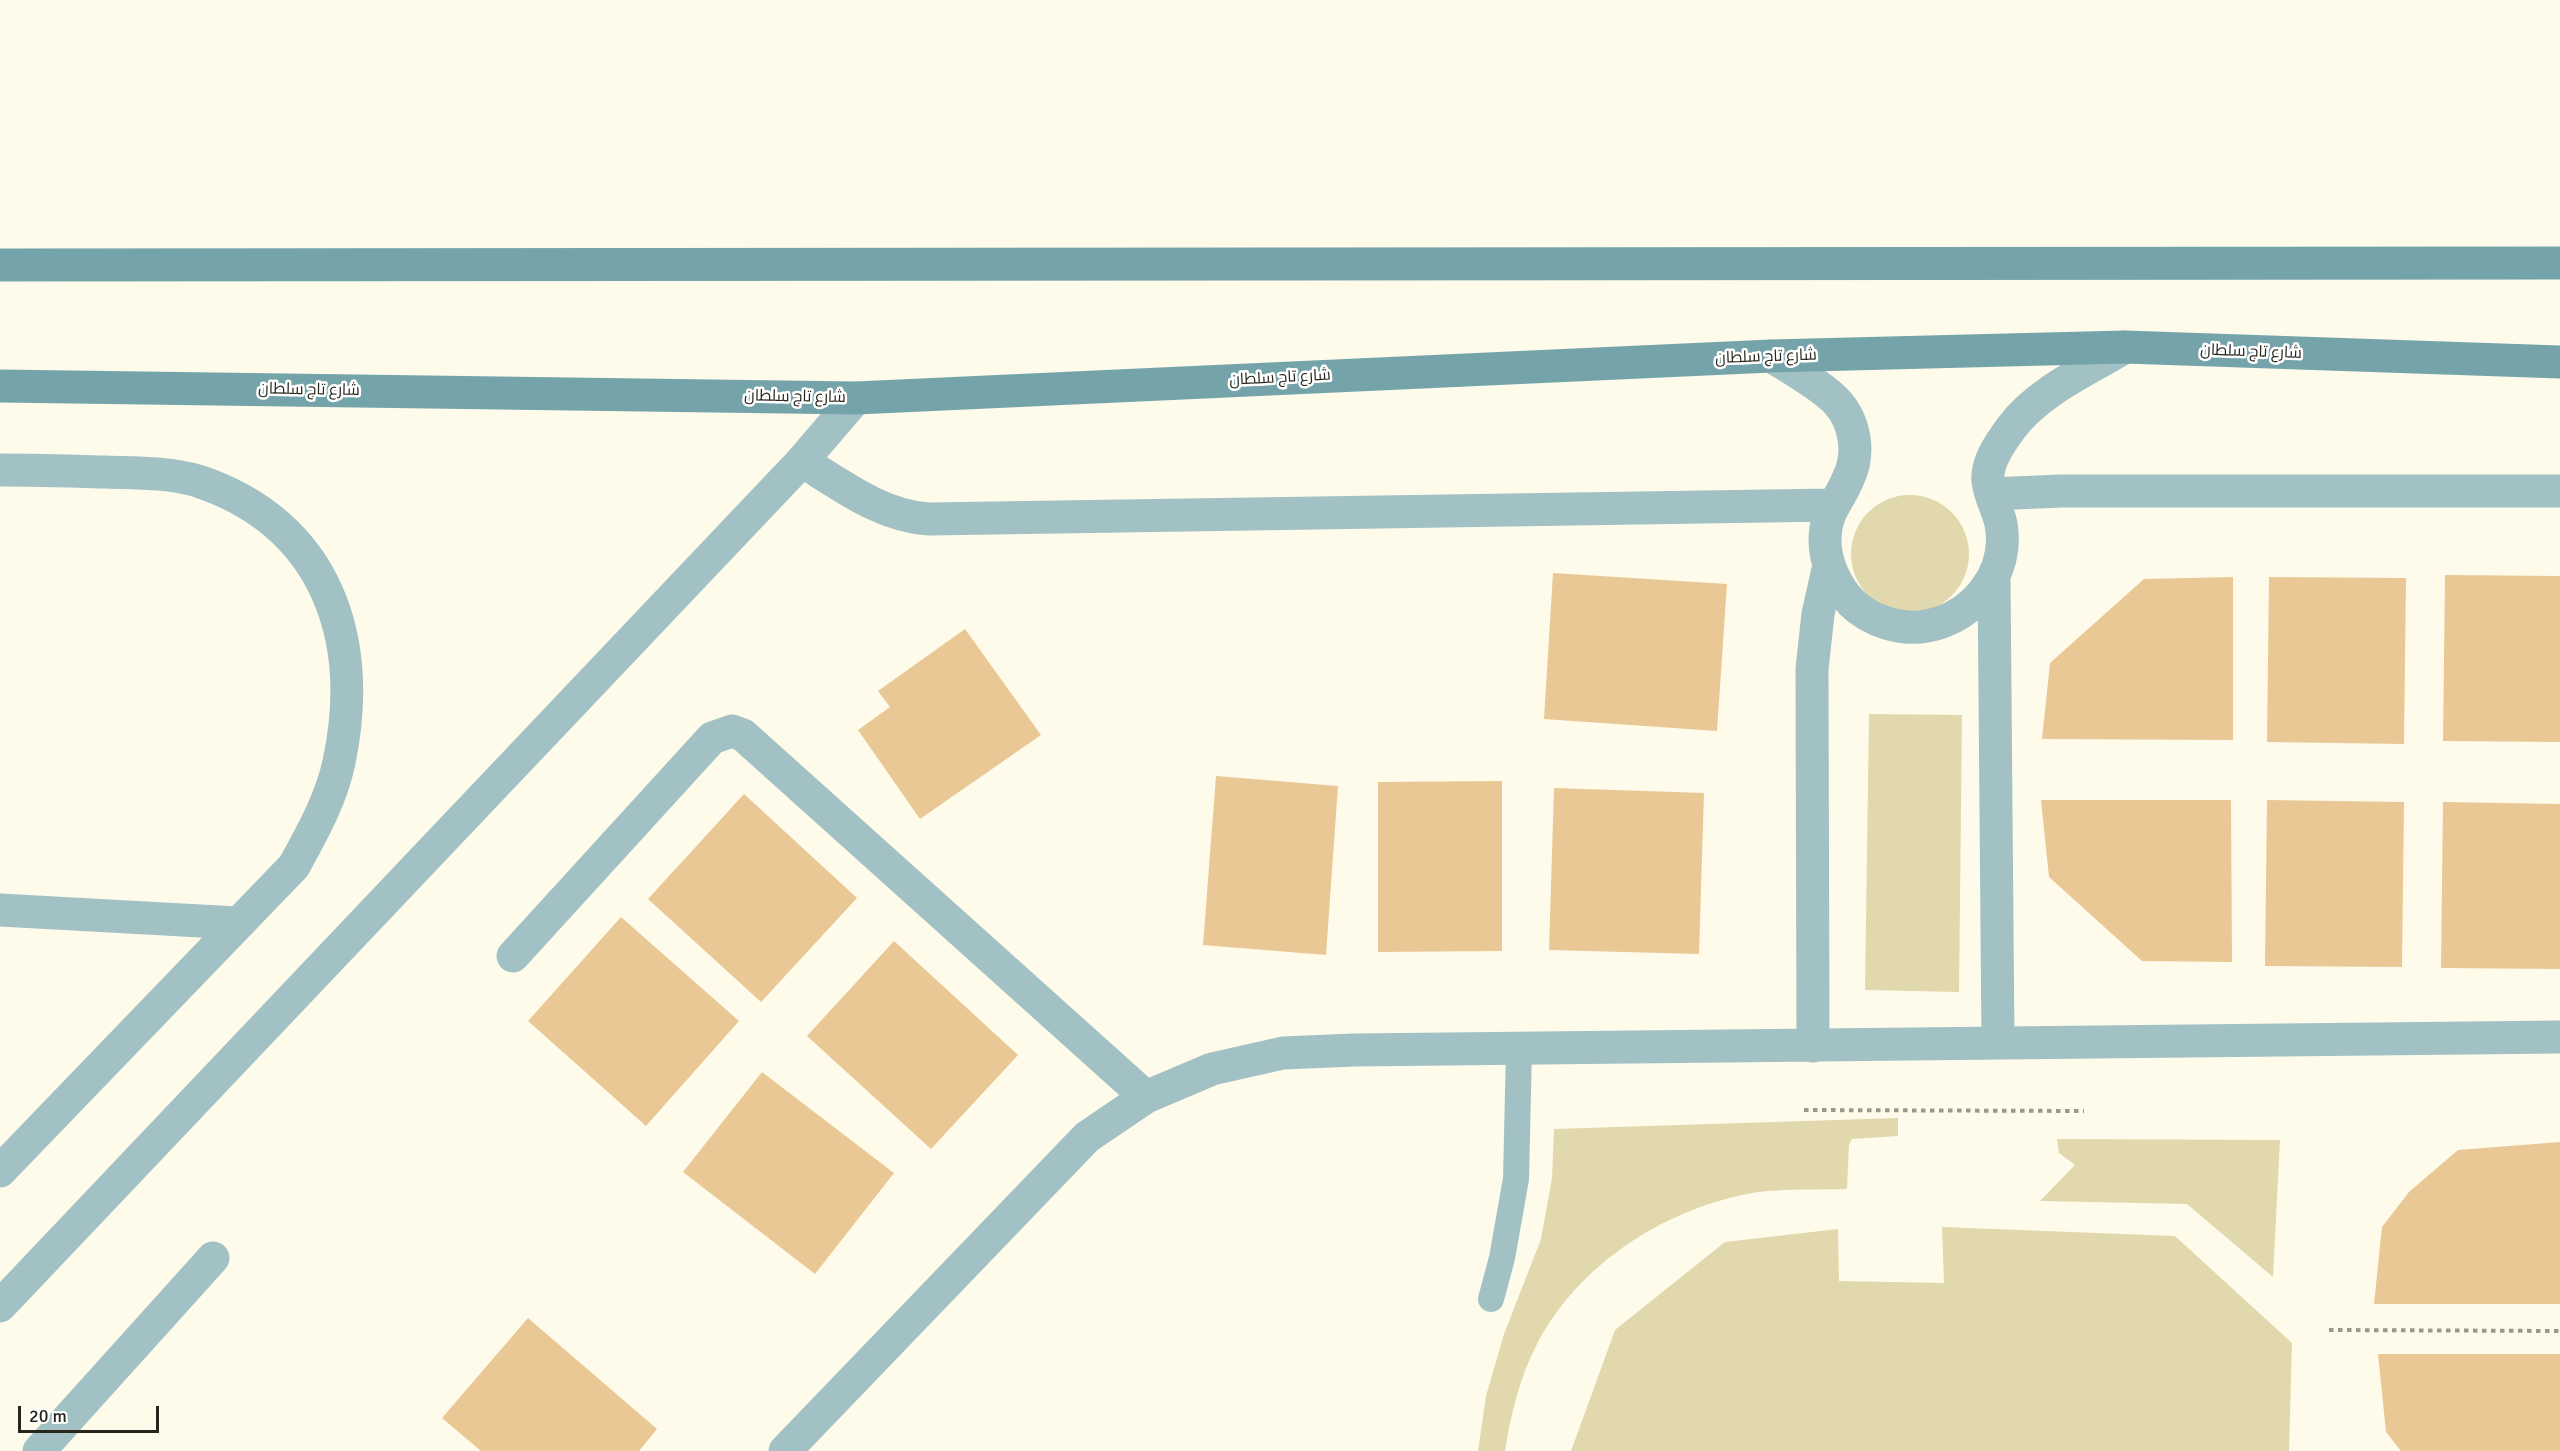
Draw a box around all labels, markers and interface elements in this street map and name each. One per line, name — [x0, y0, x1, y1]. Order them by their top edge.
street label: شارع تاج سلطان — [2200, 341, 2302, 363]
street label: شارع تاج سلطان — [1715, 346, 1817, 368]
street label: شارع تاج سلطان — [1229, 366, 1331, 390]
street label: شارع تاج سلطان — [258, 380, 360, 400]
street label: شارع تاج سلطان — [744, 387, 846, 407]
scale bar — [21, 1394, 162, 1432]
text: 20 m — [29, 1405, 67, 1427]

